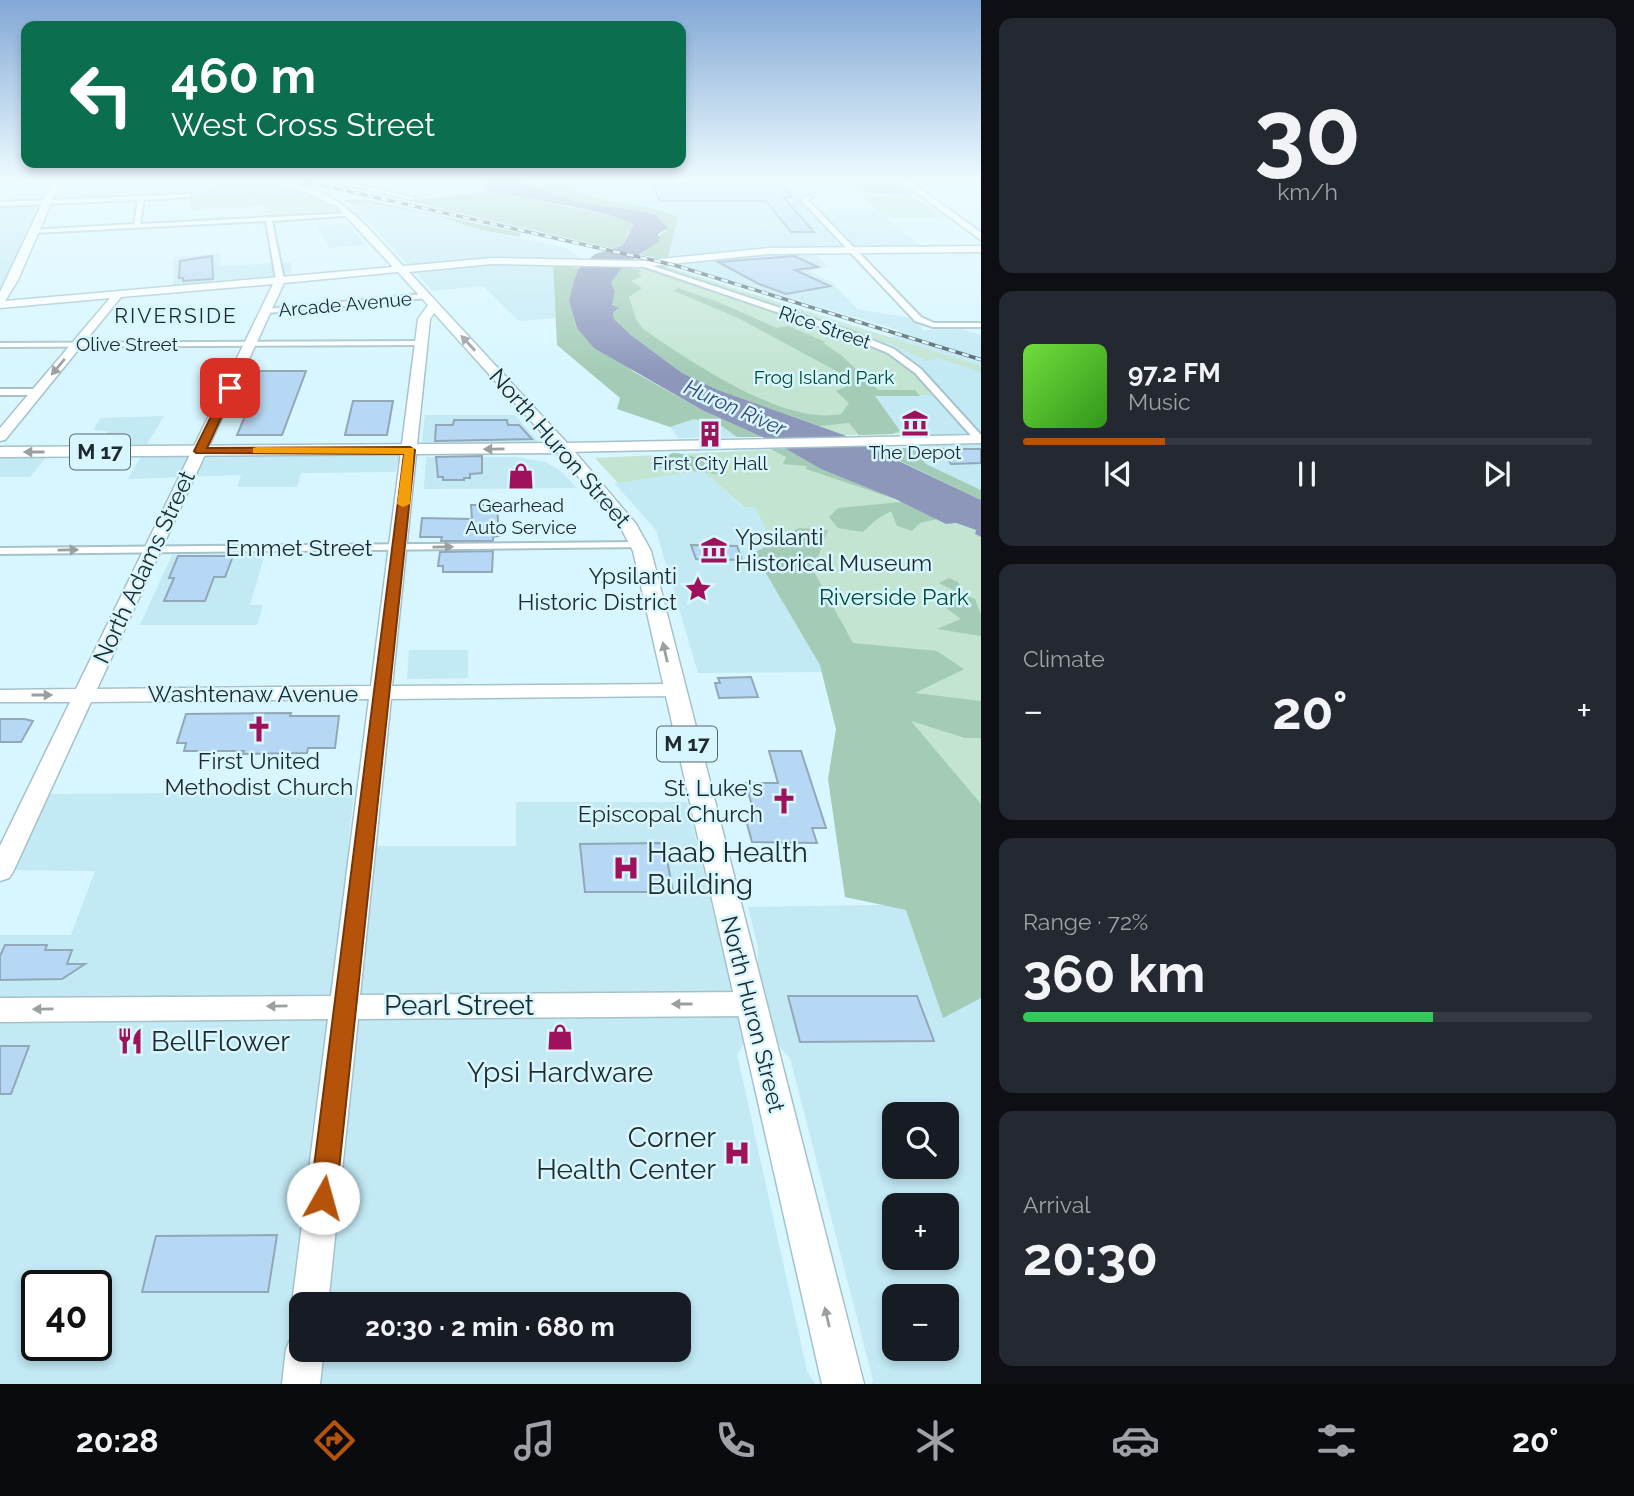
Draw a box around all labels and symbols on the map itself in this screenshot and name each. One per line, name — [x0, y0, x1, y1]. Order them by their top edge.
street label: Arcade Avenue — [277, 287, 413, 321]
street label: Rice Street — [776, 301, 874, 353]
district label: RIVERSIDE — [114, 303, 238, 328]
street label: Olive Street — [76, 333, 179, 355]
one-way arrow — [460, 335, 476, 352]
one-way arrow — [51, 358, 66, 375]
pin — [200, 358, 260, 418]
street label: North Huron Street — [484, 363, 637, 533]
park label: Frog Island Park — [754, 366, 894, 388]
water label: Huron River — [680, 374, 791, 441]
museum icon: The Depot — [900, 408, 930, 438]
building icon: First City Hall — [695, 419, 725, 449]
road number: M 17 — [70, 434, 130, 470]
place label: The Depot — [869, 441, 962, 463]
one-way arrow — [483, 443, 505, 455]
one-way arrow — [22, 446, 44, 458]
place label: First City Hall — [652, 452, 768, 474]
shop icon: Gearhead Auto Service — [506, 461, 536, 491]
street label: North Adams Street — [87, 466, 200, 667]
place label: Gearhead Auto Service — [465, 494, 577, 538]
place label: Ypsilanti Historical Museum — [735, 523, 932, 576]
street label: Emmet Street — [226, 534, 373, 561]
museum icon: Ypsilanti Historical Museum — [699, 535, 729, 565]
one-way arrow — [432, 541, 454, 553]
one-way arrow — [57, 544, 79, 556]
place label: Ypsilanti Historic District — [517, 562, 677, 615]
place icon: Ypsilanti Historic District — [683, 574, 713, 604]
park label: Riverside Park — [819, 583, 969, 610]
one-way arrow — [660, 641, 671, 663]
street label: Washtenaw Avenue — [148, 680, 358, 707]
one-way arrow — [31, 689, 53, 701]
church icon: First United Methodist Church — [244, 714, 274, 744]
road number: M 17 — [657, 726, 717, 762]
place label: First United Methodist Church — [165, 747, 353, 800]
place label: St. Luke's Episcopal Church — [578, 774, 763, 827]
church icon: St. Luke's Episcopal Church — [769, 786, 799, 816]
place label: Haab Health Building — [647, 836, 808, 901]
hospital icon: Haab Health Building — [611, 853, 641, 883]
street label: North Huron Street — [716, 913, 791, 1115]
street label: Pearl Street — [384, 989, 535, 1022]
one-way arrow — [671, 998, 693, 1010]
one-way arrow — [266, 1000, 288, 1012]
one-way arrow — [32, 1004, 54, 1015]
shop icon: Ypsi Hardware — [545, 1022, 575, 1052]
place label: BellFlower — [151, 1025, 290, 1058]
restaurant icon: BellFlower — [115, 1026, 145, 1056]
place label: Ypsi Hardware — [467, 1056, 653, 1089]
place label: Corner Health Center — [536, 1121, 716, 1186]
hospital icon: Corner Health Center — [722, 1138, 752, 1168]
position arrow — [286, 1161, 360, 1235]
speed limit sign: 40 — [21, 1270, 112, 1361]
one-way arrow — [822, 1306, 833, 1328]

